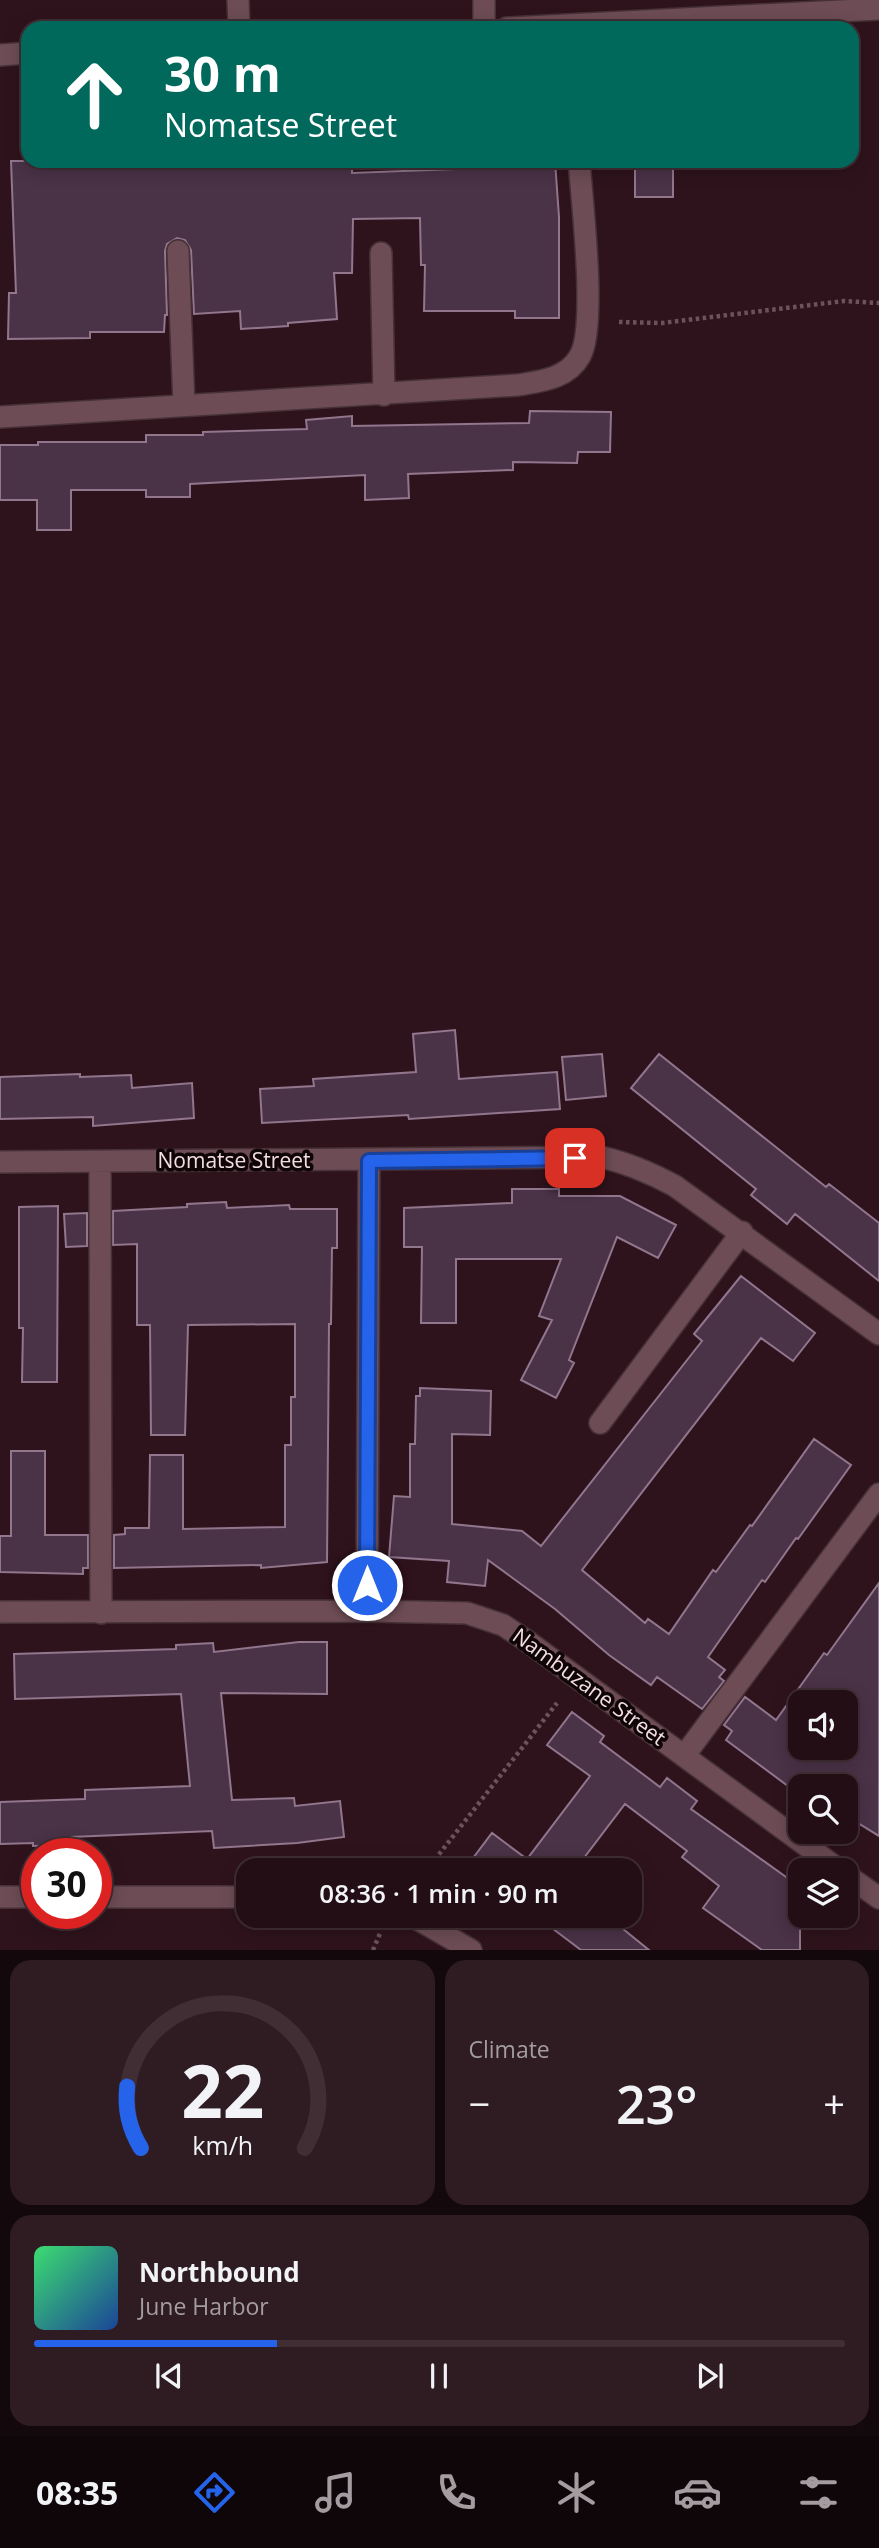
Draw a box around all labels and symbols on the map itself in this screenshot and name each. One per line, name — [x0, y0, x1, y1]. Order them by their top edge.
pin — [545, 1128, 605, 1188]
street label: Nomatse Street — [158, 1146, 310, 1174]
position arrow — [330, 1548, 404, 1622]
street label: Nambuzane Street — [507, 1621, 672, 1751]
speed limit sign: 30 — [21, 1838, 112, 1929]

